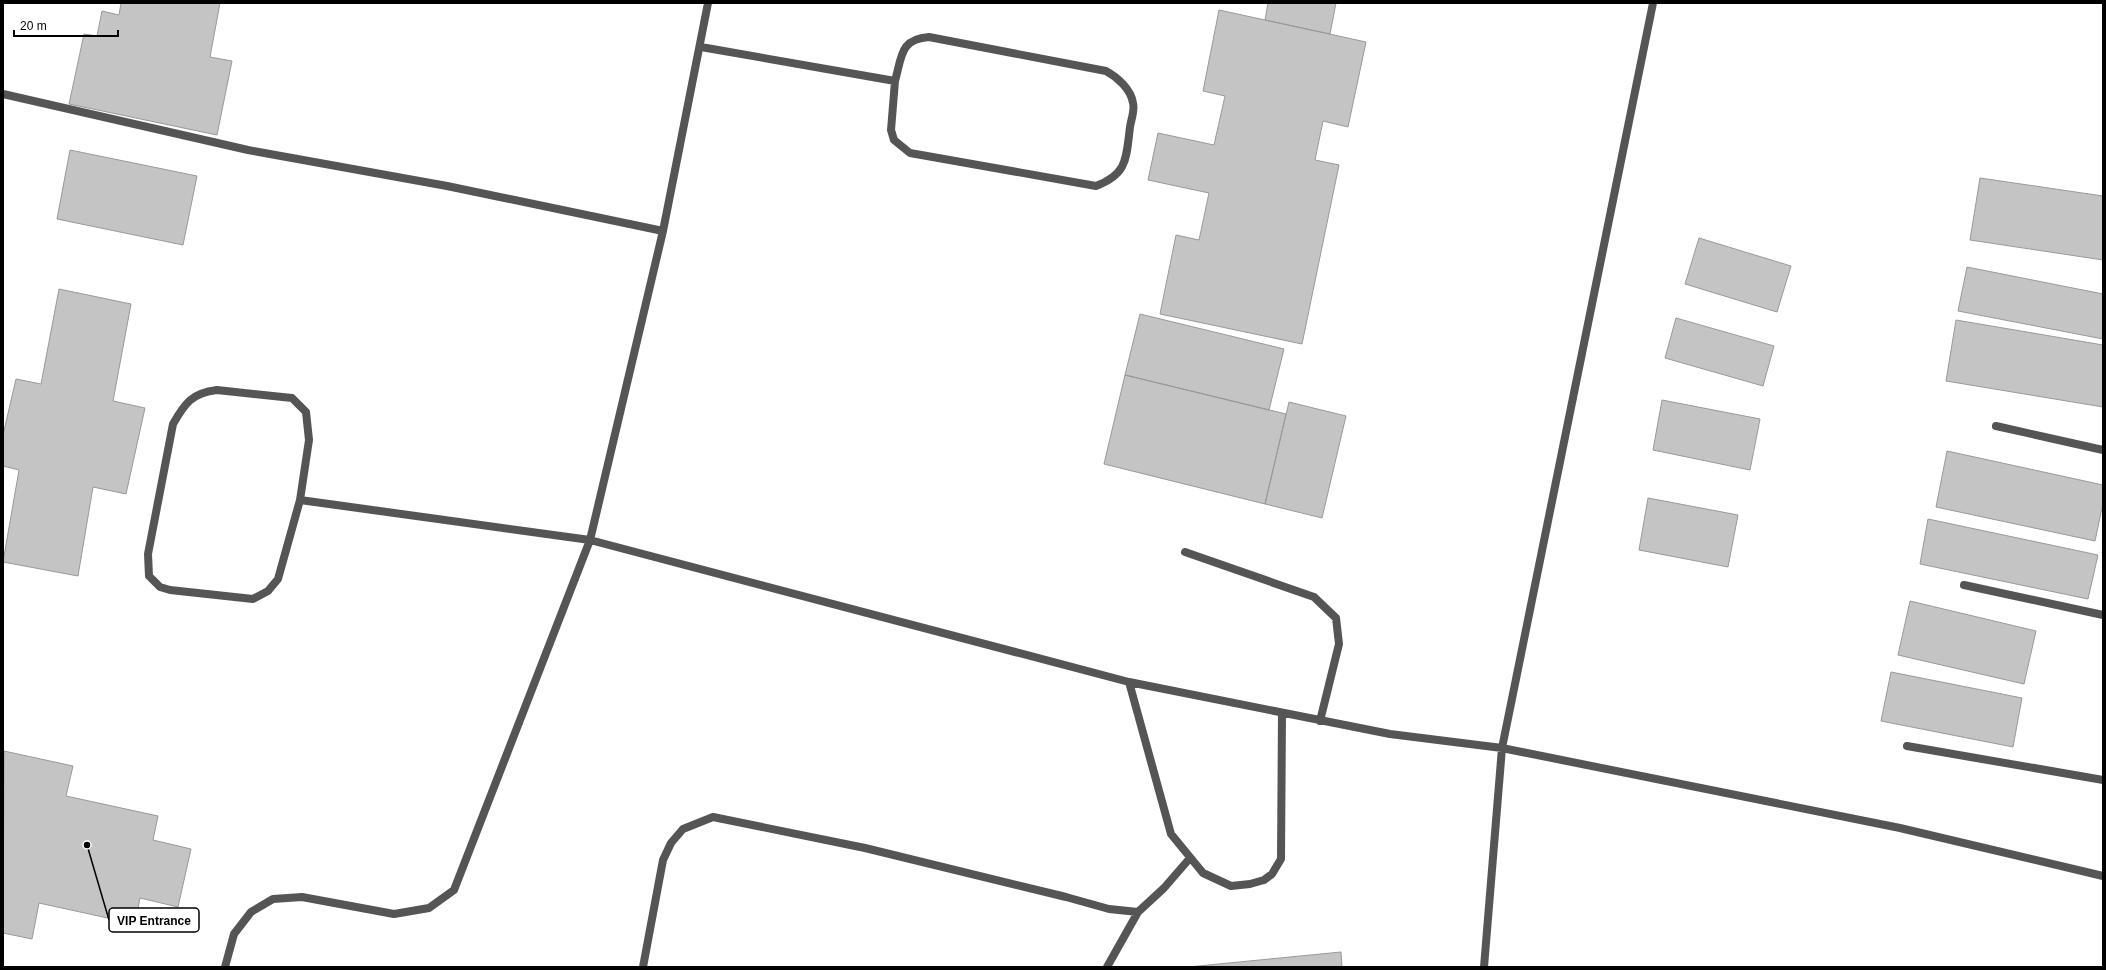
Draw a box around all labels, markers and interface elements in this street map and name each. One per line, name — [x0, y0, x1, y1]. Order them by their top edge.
scale bar — [14, 12, 118, 38]
text: 20 m — [20, 19, 47, 33]
callout: VIP Entrance — [109, 908, 199, 932]
text: VIP Entrance — [117, 914, 191, 928]

